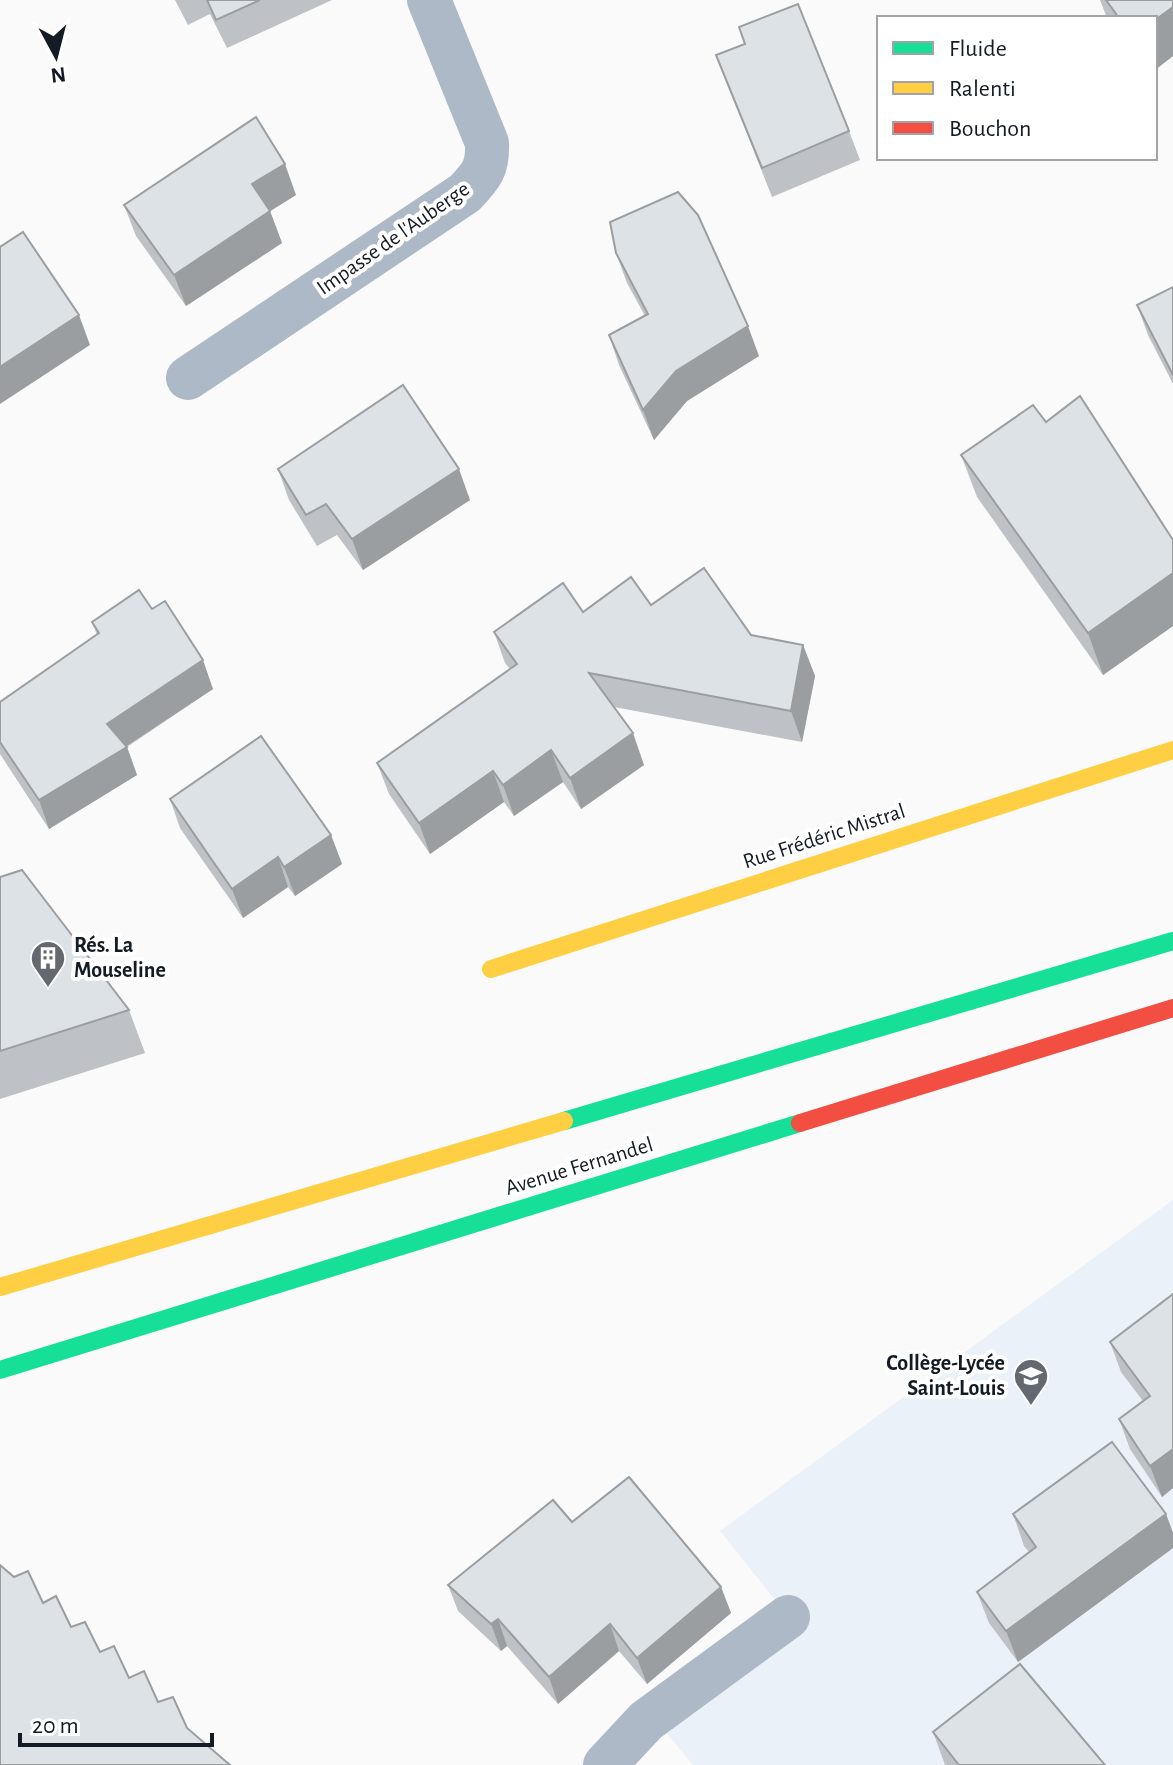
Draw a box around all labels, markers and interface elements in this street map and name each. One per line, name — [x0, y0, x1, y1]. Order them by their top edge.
north arrow — [16, 16, 96, 96]
legend — [877, 16, 1157, 160]
text: Fluide — [949, 37, 1007, 61]
text: N — [49, 63, 67, 87]
text: Ralenti — [949, 77, 1016, 101]
text: Bouchon — [949, 117, 1031, 141]
street label: Impasse de l'Auberge — [313, 177, 473, 299]
street label: Rue Frédéric Mistral — [740, 799, 908, 873]
place label: Rés. La Mouseline — [74, 934, 166, 981]
building icon: Rés. La Mouseline — [29, 939, 67, 989]
street label: Avenue Fernandel — [502, 1133, 656, 1199]
place label: Collège-Lycée Saint-Louis — [886, 1352, 1005, 1399]
school or university icon: Collège-Lycée Saint-Louis — [1012, 1357, 1050, 1407]
scale bar — [20, 1697, 212, 1747]
text: 20 m — [32, 1714, 79, 1738]

